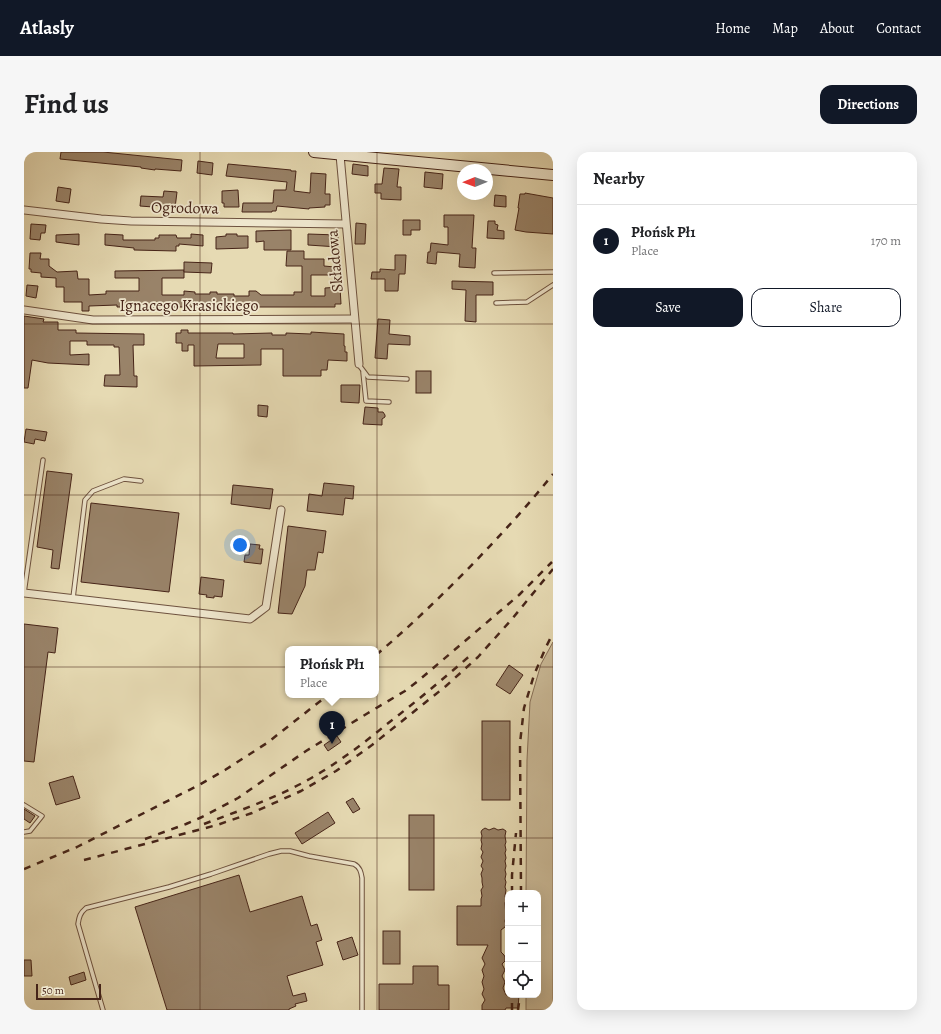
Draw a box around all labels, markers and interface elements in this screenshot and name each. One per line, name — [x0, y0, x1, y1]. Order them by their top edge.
text: Atlasly — [20, 15, 74, 41]
text: Home — [715, 19, 750, 38]
text: Map — [772, 19, 798, 38]
text: About — [820, 19, 854, 38]
text: Contact — [876, 19, 921, 38]
text: Find us — [24, 85, 109, 123]
button: Directions — [820, 85, 917, 124]
north arrow — [457, 164, 493, 200]
text: Nearby — [593, 167, 644, 190]
street label: Ogrodowa — [151, 196, 220, 220]
text: Płońsk Pł1 — [631, 222, 696, 242]
street label: Składowa — [321, 228, 349, 293]
text: 1 — [604, 232, 608, 249]
text: 170 m — [871, 232, 901, 249]
text: Place — [631, 242, 659, 259]
button: Save — [593, 288, 743, 327]
button: Share — [751, 288, 901, 327]
street label: Ignacego Krasickiego — [119, 295, 259, 317]
your location — [230, 535, 250, 555]
popup — [285, 646, 379, 698]
text: Płońsk Pł1 — [300, 654, 364, 674]
text: Place — [300, 674, 327, 691]
pin: 1 — [319, 711, 345, 744]
map controls — [505, 890, 541, 998]
button: + — [505, 890, 541, 926]
button: − — [505, 926, 541, 962]
button: locate — [505, 962, 541, 998]
scale bar — [36, 982, 101, 1001]
text: 50 m — [42, 983, 64, 998]

